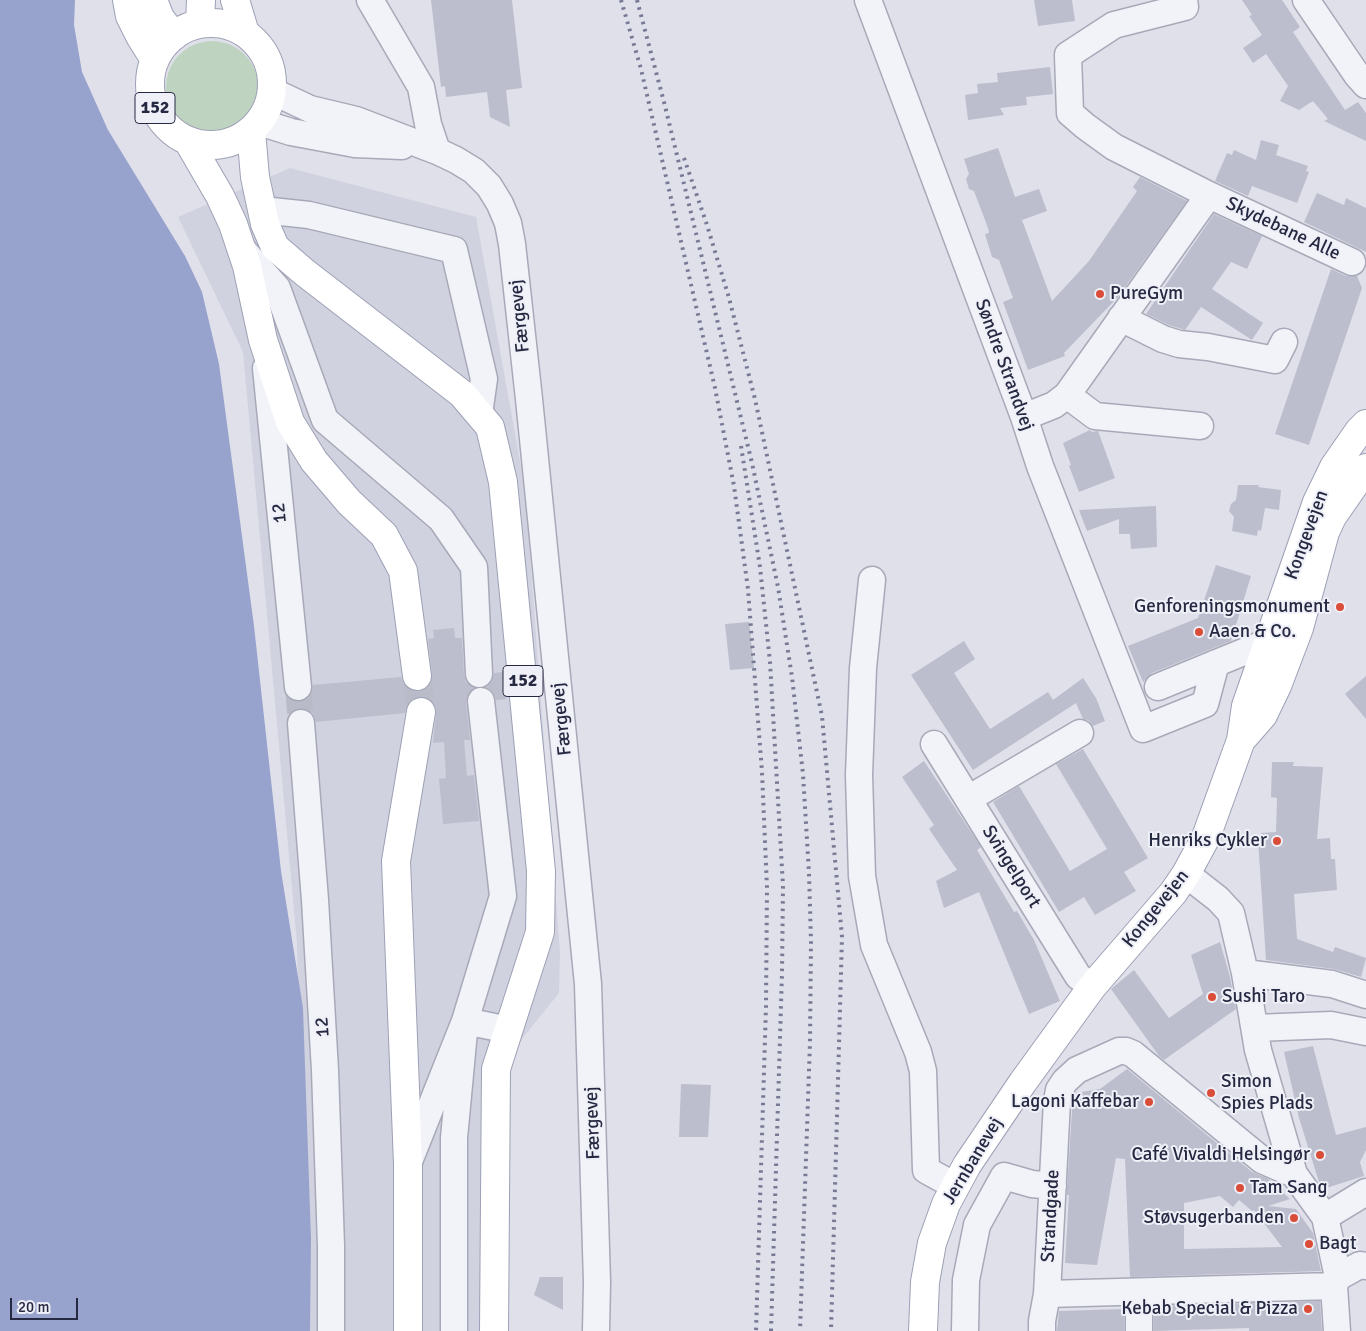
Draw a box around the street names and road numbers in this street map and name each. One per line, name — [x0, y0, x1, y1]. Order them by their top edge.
road number: 152 — [135, 92, 175, 124]
street label: Skydebane Alle — [1222, 193, 1344, 265]
street label: Færgevej — [505, 278, 535, 354]
street label: Søndre Strandvej — [970, 296, 1038, 434]
street label: Kongevejen — [1280, 487, 1334, 583]
street label: 12 — [268, 502, 292, 524]
road number: 152 — [503, 666, 543, 696]
street label: Færgevej — [547, 681, 577, 757]
street label: Svingelport — [977, 821, 1045, 913]
street label: Kongevejen — [1118, 865, 1194, 953]
street label: 12 — [311, 1016, 335, 1038]
street label: Færgevej — [580, 1086, 606, 1160]
street label: Jernbanevej — [938, 1113, 1008, 1209]
street label: Strandgade — [1037, 1169, 1065, 1263]

